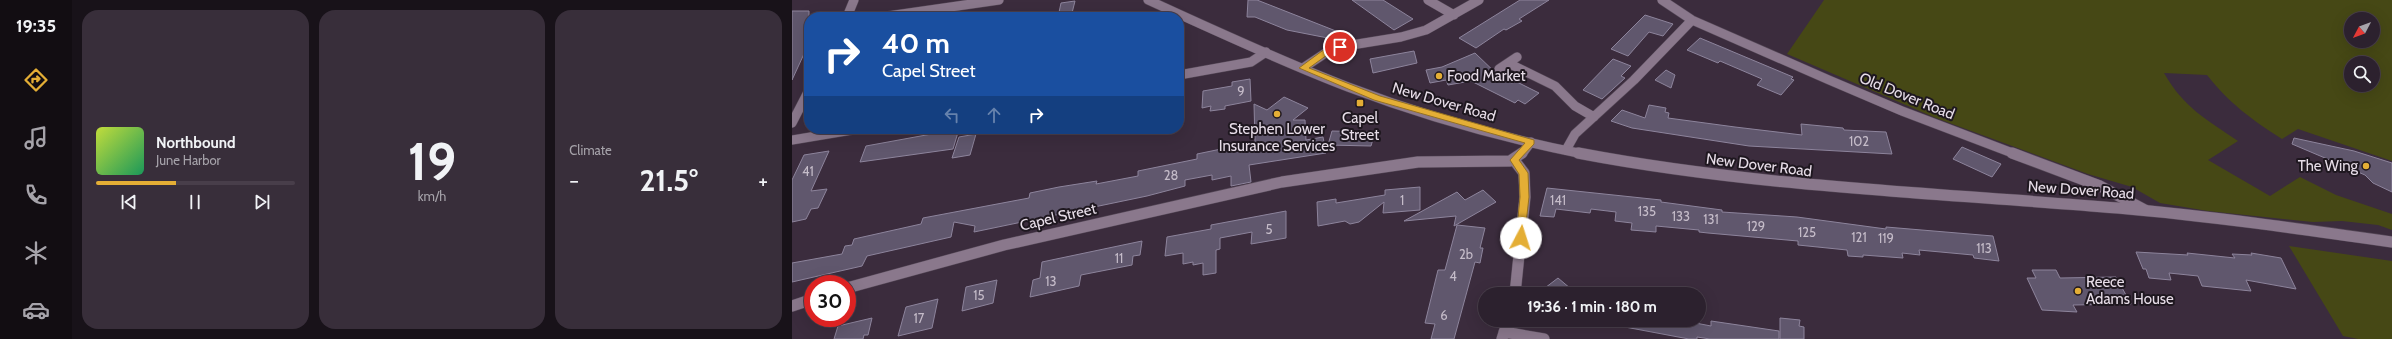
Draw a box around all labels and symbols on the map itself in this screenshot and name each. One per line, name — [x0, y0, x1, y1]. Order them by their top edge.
north arrow — [2344, 12, 2380, 48]
pin — [1323, 30, 1357, 64]
place label: Food Market — [1447, 67, 1526, 85]
street label: Old Dover Road — [1857, 69, 1957, 123]
marker: Food Market — [1434, 71, 1444, 81]
street label: New Dover Road — [1390, 79, 1498, 125]
house number: 9 — [1237, 83, 1245, 99]
marker: Capel Street — [1355, 98, 1365, 108]
marker: Stephen Lower Insurance Services — [1272, 109, 1282, 119]
place label: Capel Street — [1341, 109, 1379, 144]
place label: Stephen Lower Insurance Services — [1219, 120, 1335, 155]
house number: 102 — [1849, 133, 1869, 149]
street label: New Dover Road — [1705, 150, 1813, 180]
place label: The Wing — [2298, 157, 2359, 175]
marker: The Wing — [2361, 161, 2371, 171]
house number: 41 — [802, 163, 814, 179]
house number: 28 — [1164, 167, 1178, 183]
street label: New Dover Road — [2027, 177, 2135, 203]
house number: 1 — [1400, 192, 1404, 208]
house number: 141 — [1550, 192, 1566, 208]
street label: Capel Street — [1018, 199, 1098, 235]
house number: 135 — [1638, 203, 1656, 219]
house number: 133 — [1672, 208, 1690, 224]
house number: 131 — [1703, 211, 1719, 227]
position arrow — [1500, 217, 1542, 259]
house number: 129 — [1747, 218, 1765, 234]
house number: 5 — [1265, 221, 1273, 237]
house number: 125 — [1798, 224, 1816, 240]
house number: 121 — [1851, 229, 1867, 245]
house number: 119 — [1878, 230, 1894, 246]
house number: 113 — [1976, 240, 1992, 256]
house number: 2b — [1459, 246, 1473, 262]
house number: 11 — [1115, 250, 1123, 266]
house number: 4 — [1449, 268, 1457, 284]
house number: 13 — [1045, 273, 1057, 289]
place label: Reece Adams House — [2086, 273, 2174, 308]
speed limit sign: 30 — [804, 275, 856, 327]
marker: Reece Adams House — [2073, 286, 2083, 296]
house number: 15 — [973, 287, 985, 303]
house number: 6 — [1440, 307, 1448, 323]
house number: 17 — [914, 310, 925, 326]

